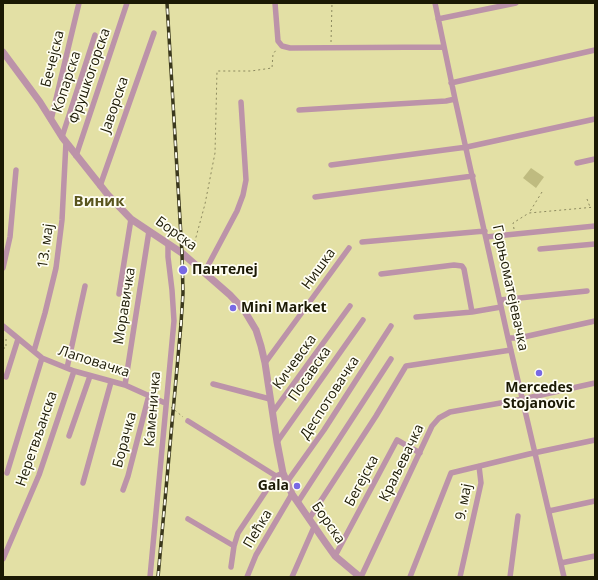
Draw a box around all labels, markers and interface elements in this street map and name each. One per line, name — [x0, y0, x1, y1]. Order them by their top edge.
street label: Фрушкогорска — [66, 26, 114, 126]
street label: Бечејска — [38, 29, 68, 89]
street label: Копарска — [49, 49, 85, 115]
street label: Јаворска — [98, 75, 132, 135]
district label: Виник — [74, 193, 124, 211]
street label: Борска — [152, 213, 200, 255]
street label: 13. мај — [35, 223, 57, 269]
street label: Горњоматејевачка — [488, 223, 532, 353]
street label: Нишка — [298, 245, 340, 293]
place label: Пантелеј — [192, 262, 258, 278]
marker: Пантелеј — [177, 264, 189, 276]
street label: Моравичка — [111, 266, 139, 346]
place label: Mini Market — [241, 300, 327, 316]
marker: Mini Market — [228, 303, 238, 313]
street label: Кичевска — [270, 331, 320, 393]
street label: Лаповачка — [56, 343, 132, 381]
street label: Посавска — [285, 343, 335, 405]
street label: Деспотовачка — [297, 353, 363, 443]
marker: Mercedes Stojanovic — [534, 368, 544, 378]
street label: Каменичка — [141, 371, 165, 447]
place label: Mercedes Stojanovic — [503, 380, 575, 412]
street label: Неретвљанска — [13, 389, 61, 489]
street label: Борачка — [110, 410, 140, 470]
street label: Краљевачка — [376, 422, 428, 504]
street label: Бегејска — [342, 453, 382, 509]
place label: Gala — [258, 478, 289, 494]
marker: Gala — [292, 481, 302, 491]
street label: 9. мај — [452, 482, 476, 522]
street label: Борска — [308, 499, 348, 547]
street label: Пећка — [240, 507, 276, 551]

